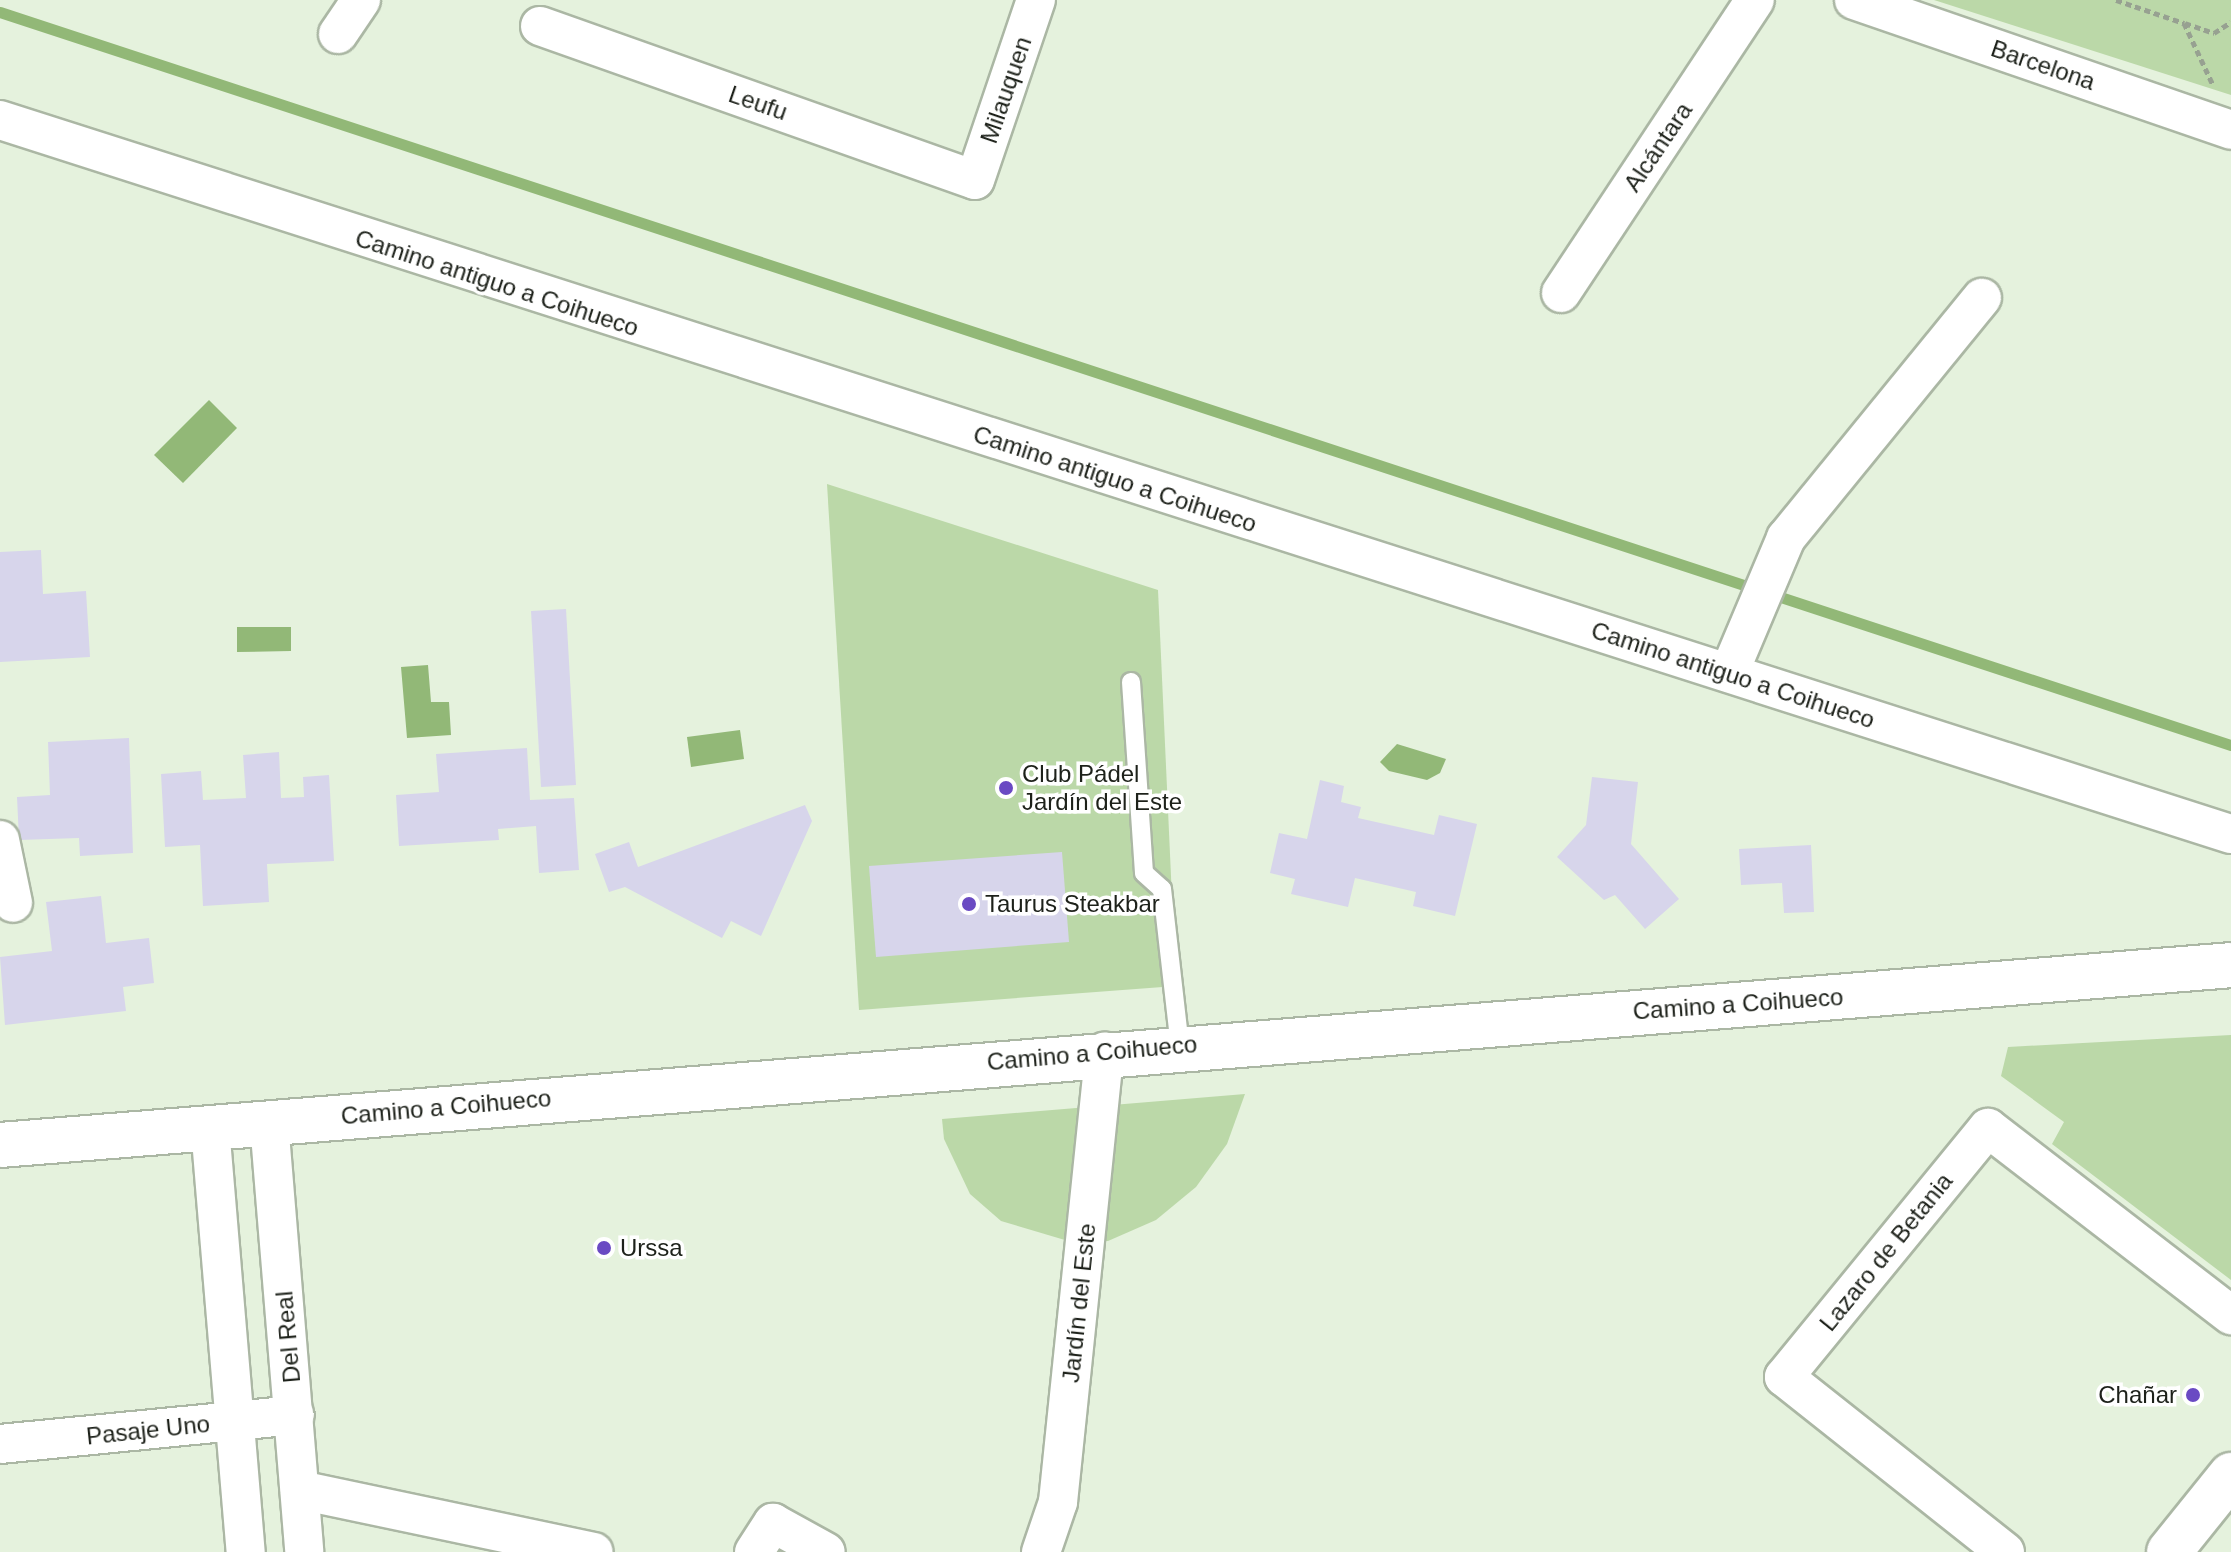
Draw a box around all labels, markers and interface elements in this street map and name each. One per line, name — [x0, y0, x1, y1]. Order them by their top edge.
street label: Milauquen — [974, 33, 1038, 147]
street label: Barcelona — [1987, 34, 2099, 96]
street label: Leufu — [725, 80, 791, 126]
street label: Alcántara — [1618, 97, 1698, 197]
street label: Camino antiguo a Coihueco — [352, 224, 642, 342]
street label: Camino antiguo a Coihueco — [970, 420, 1260, 538]
street label: Camino antiguo a Coihueco — [1588, 616, 1878, 734]
place label: Club Pádel Jardín del Este — [1022, 760, 1182, 816]
marker: Club Pádel Jardín del Este — [997, 779, 1015, 797]
place label: Taurus Steakbar — [985, 890, 1160, 918]
marker: Taurus Steakbar — [960, 895, 978, 913]
street label: Camino a Coihueco — [1632, 982, 1844, 1026]
street label: Camino a Coihueco — [986, 1029, 1198, 1077]
street label: Camino a Coihueco — [340, 1083, 552, 1131]
street label: Lazaro de Betania — [1814, 1167, 1958, 1337]
street label: Jardín del Este — [1056, 1222, 1102, 1384]
place label: Urssa — [620, 1234, 683, 1262]
marker: Urssa — [595, 1239, 613, 1257]
street label: Del Real — [270, 1290, 306, 1384]
place label: Chañar — [2098, 1381, 2177, 1409]
marker: Chañar — [2184, 1386, 2202, 1404]
street label: Pasaje Uno — [85, 1409, 211, 1451]

